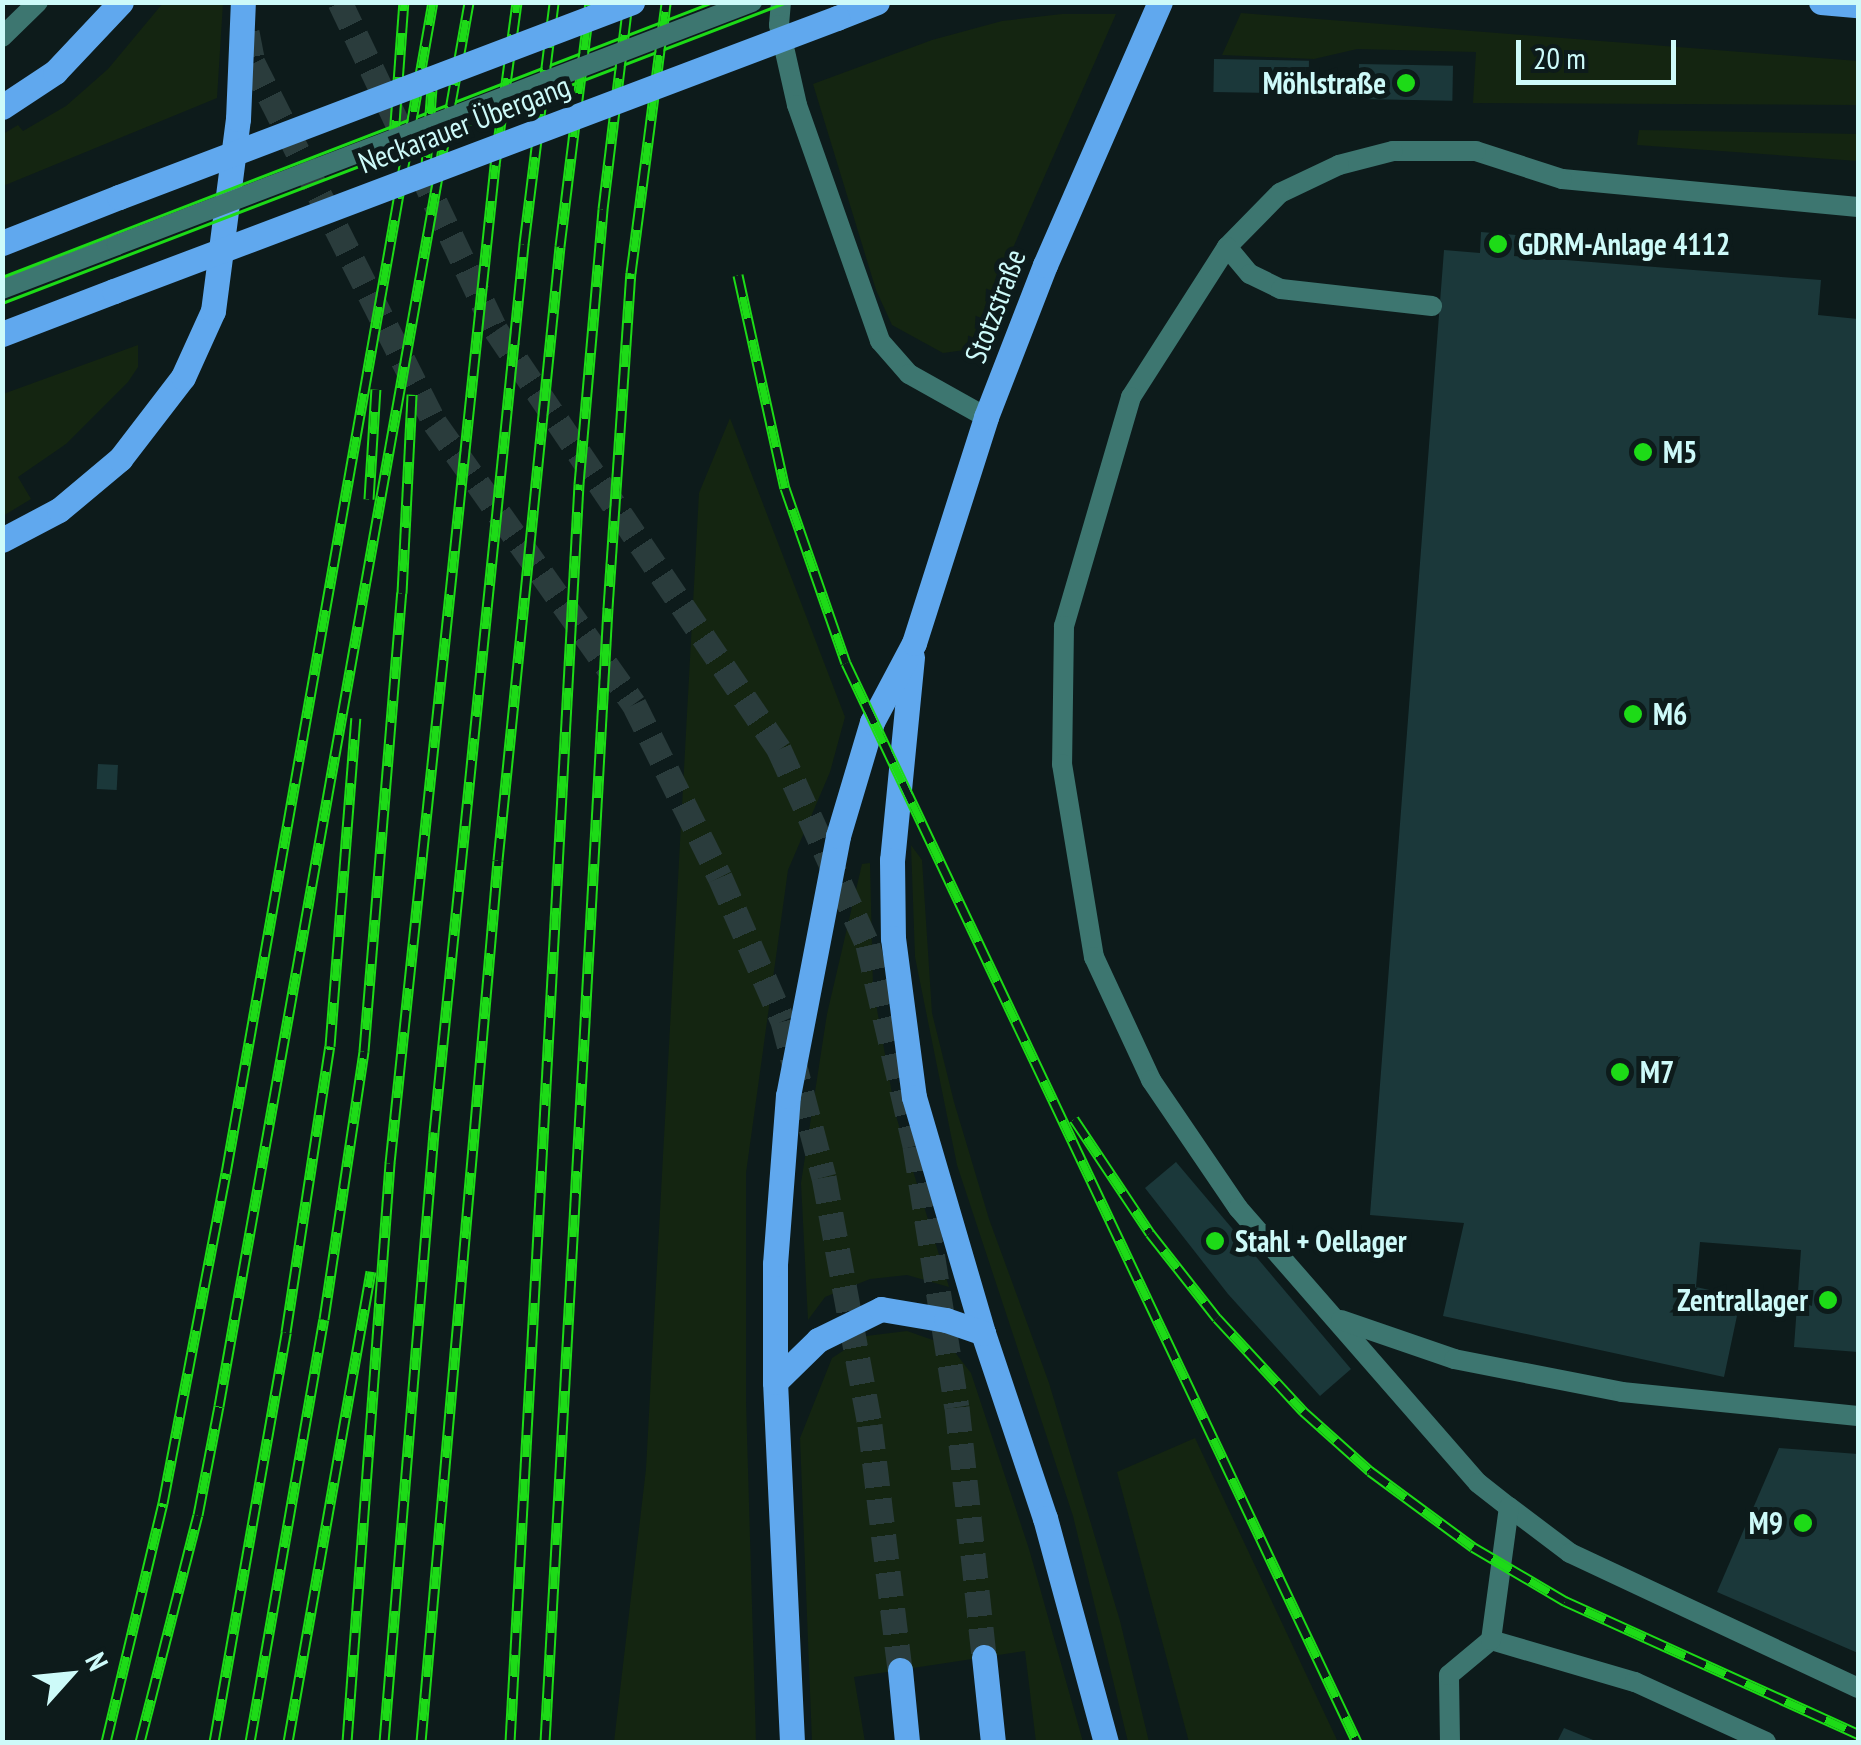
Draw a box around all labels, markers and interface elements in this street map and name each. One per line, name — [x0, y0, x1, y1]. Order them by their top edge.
scale bar — [1521, 20, 1681, 82]
text: 20 m — [1533, 38, 1586, 77]
place label: Möhlstraße — [1263, 65, 1386, 101]
street label: Neckarauer Übergang — [353, 67, 575, 181]
marker: Möhlstraße — [1395, 72, 1417, 94]
place label: GDRM-Anlage 4112 — [1518, 226, 1730, 262]
marker: GDRM-Anlage 4112 — [1487, 233, 1509, 255]
street label: Stotzstraße — [957, 244, 1033, 368]
place label: M5 — [1663, 434, 1697, 470]
marker: M5 — [1632, 441, 1654, 463]
place label: M6 — [1653, 696, 1687, 732]
marker: M6 — [1622, 703, 1644, 725]
place label: M7 — [1640, 1054, 1674, 1090]
marker: M7 — [1609, 1061, 1631, 1083]
place label: Stahl + Oellager — [1235, 1223, 1407, 1259]
marker: Stahl + Oellager — [1204, 1230, 1226, 1252]
place label: Zentrallager — [1677, 1282, 1808, 1318]
marker: Zentrallager — [1817, 1289, 1839, 1311]
place label: M9 — [1749, 1505, 1783, 1541]
marker: M9 — [1792, 1512, 1814, 1534]
north arrow — [20, 1625, 120, 1725]
text: N — [77, 1646, 117, 1676]

